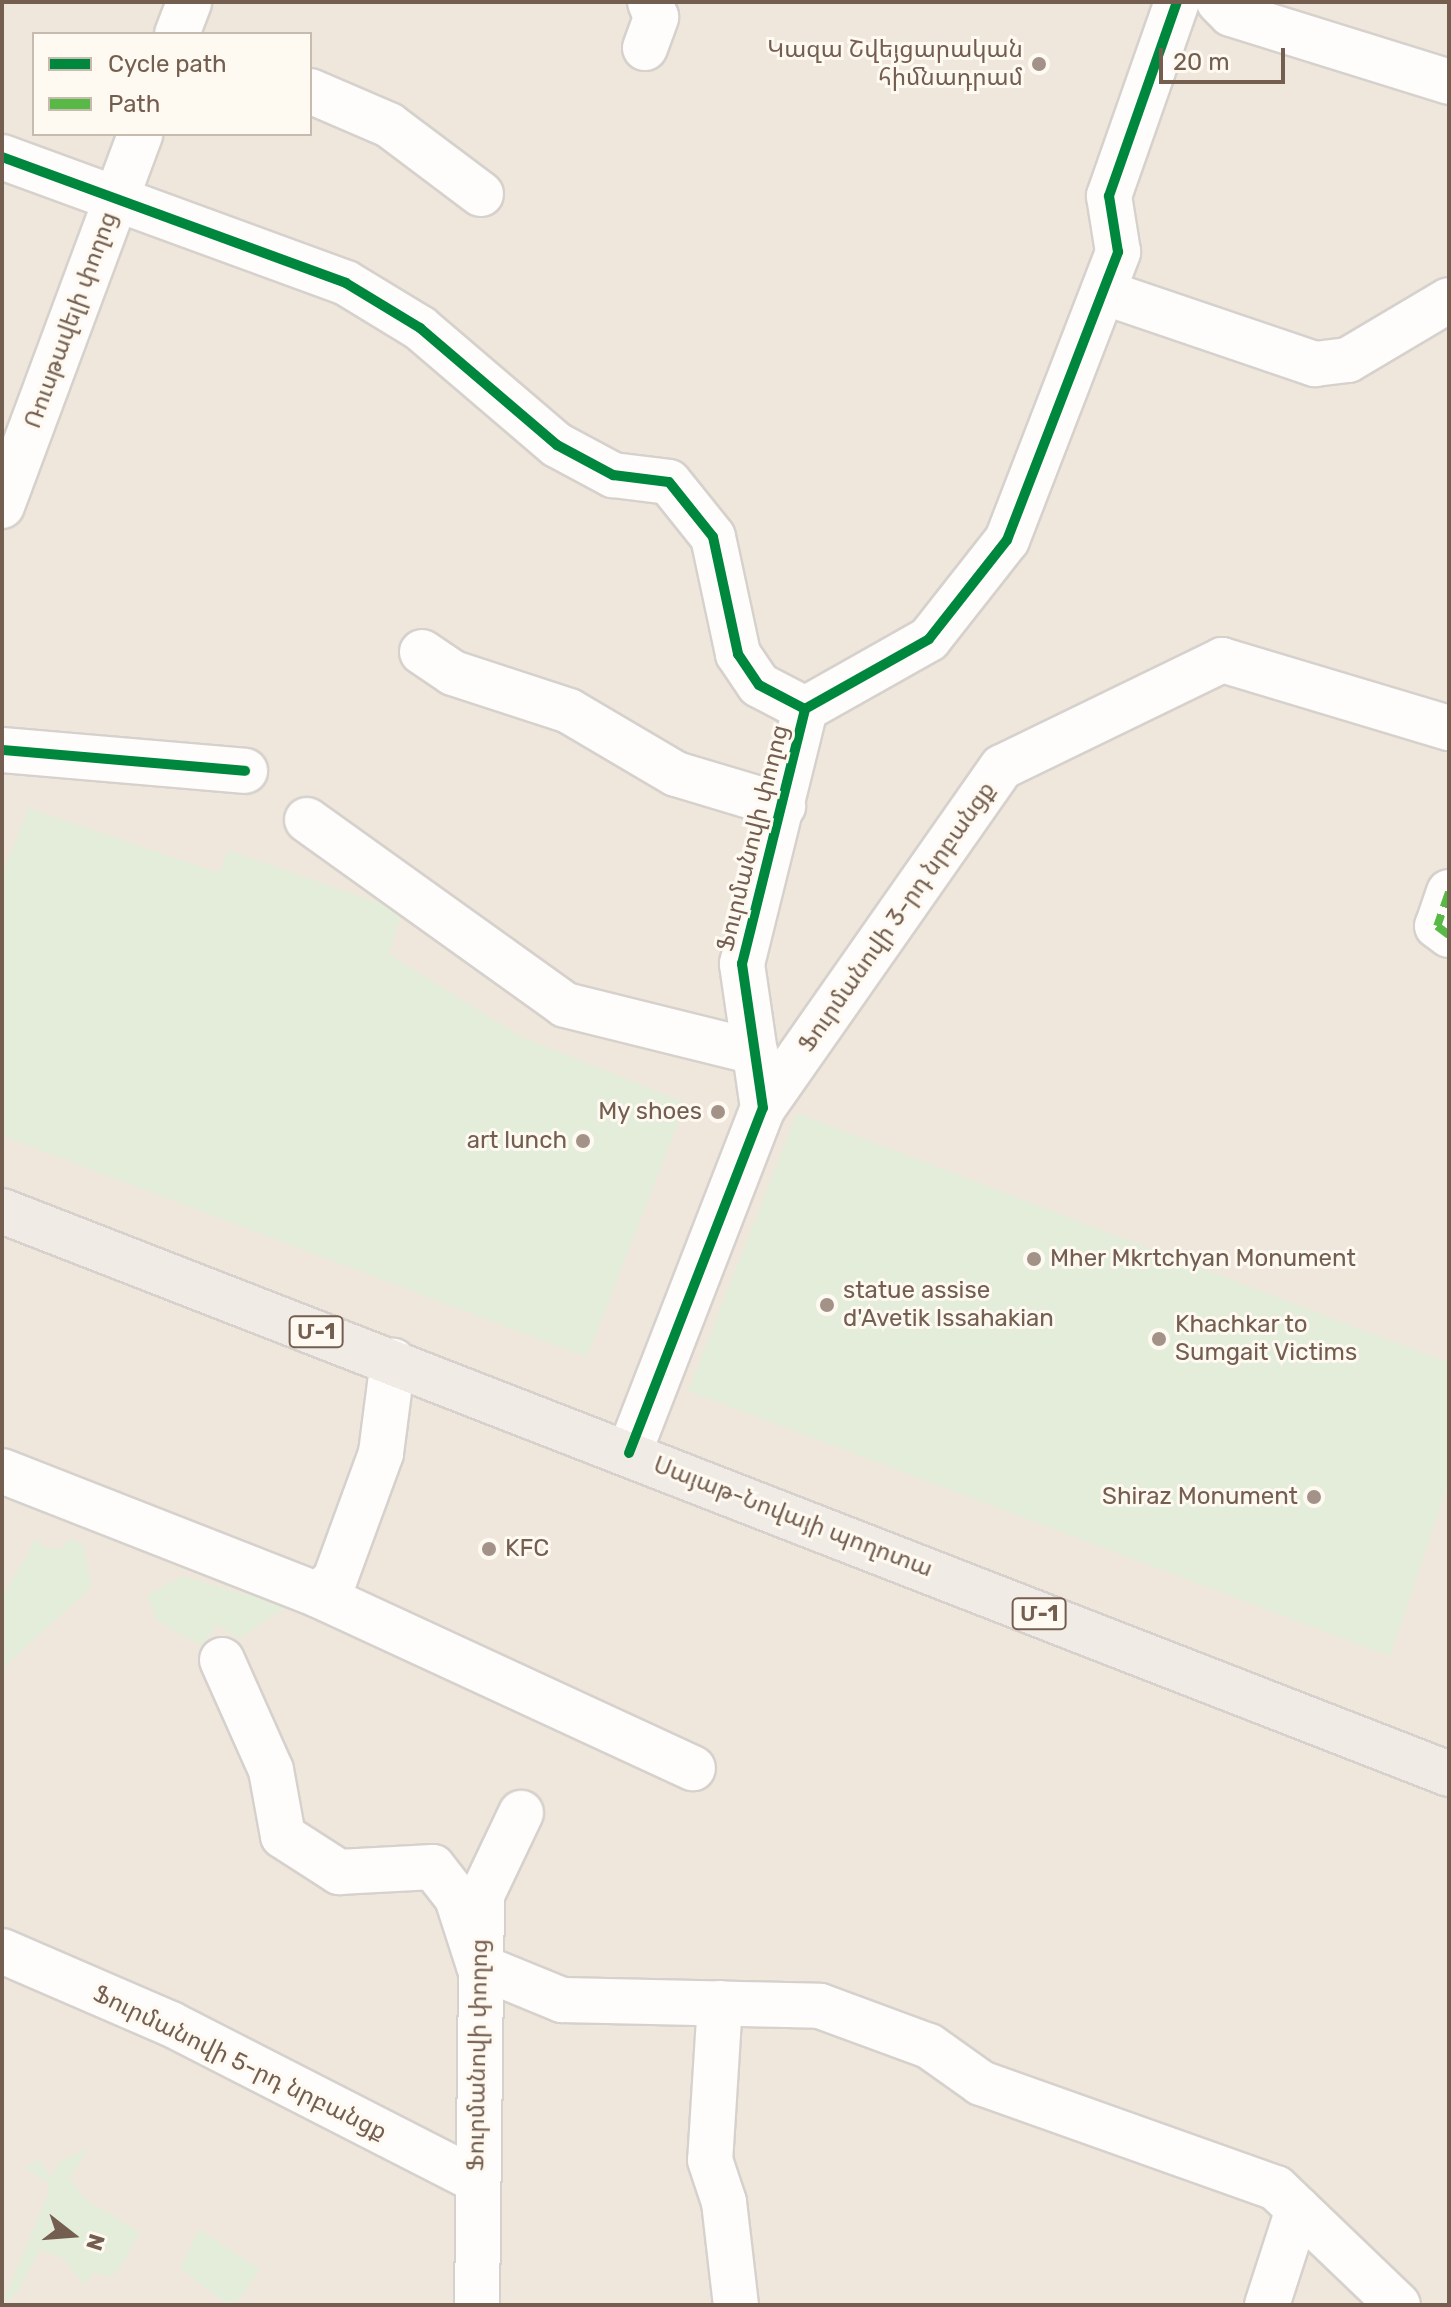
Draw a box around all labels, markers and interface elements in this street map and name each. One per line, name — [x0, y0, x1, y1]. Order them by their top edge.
legend — [32, 32, 312, 136]
scale bar — [1163, 32, 1289, 82]
place label: Կազա Շվեյցարական հիմնադրամ — [767, 36, 1023, 92]
text: 20 m — [1173, 48, 1230, 76]
text: Cycle path — [108, 50, 227, 78]
marker: Կազա Շվեյցարական հիմնադրամ — [1030, 55, 1048, 73]
text: Path — [108, 90, 160, 118]
street label: Ռուսթավելի փողոց — [18, 208, 124, 432]
street label: Ֆուրմանովի փողոց — [711, 722, 795, 954]
street label: Ֆուրմանովի 3-րդ նրբանցք — [793, 776, 1001, 1058]
place label: My shoes — [598, 1098, 702, 1126]
marker: My shoes — [709, 1103, 727, 1121]
place label: art lunch — [467, 1127, 567, 1155]
marker: art lunch — [574, 1132, 592, 1150]
place label: Mher Mkrtchyan Monument — [1050, 1245, 1356, 1273]
marker: Mher Mkrtchyan Monument — [1025, 1250, 1043, 1268]
place label: statue assise d'Avetik Issahakian — [843, 1277, 1054, 1333]
marker: statue assise d'Avetik Issahakian — [818, 1296, 836, 1314]
place label: Khachkar to Sumgait Victims — [1175, 1311, 1358, 1367]
road number: Մ-1 — [288, 1314, 344, 1350]
marker: Khachkar to Sumgait Victims — [1150, 1330, 1168, 1348]
street label: Սայաթ-Նովայի պողոտա — [649, 1450, 937, 1584]
place label: Shiraz Monument — [1102, 1483, 1298, 1511]
marker: Shiraz Monument — [1305, 1488, 1323, 1506]
place label: KFC — [505, 1535, 549, 1563]
marker: KFC — [480, 1540, 498, 1558]
road number: Մ-1 — [1011, 1596, 1067, 1632]
street label: Ֆուրմանովի փողոց — [462, 1939, 494, 2171]
street label: Ֆուրմանովի 5-րդ նրբանցք — [89, 1979, 391, 2147]
north arrow — [32, 2195, 112, 2275]
text: N — [80, 2231, 111, 2254]

